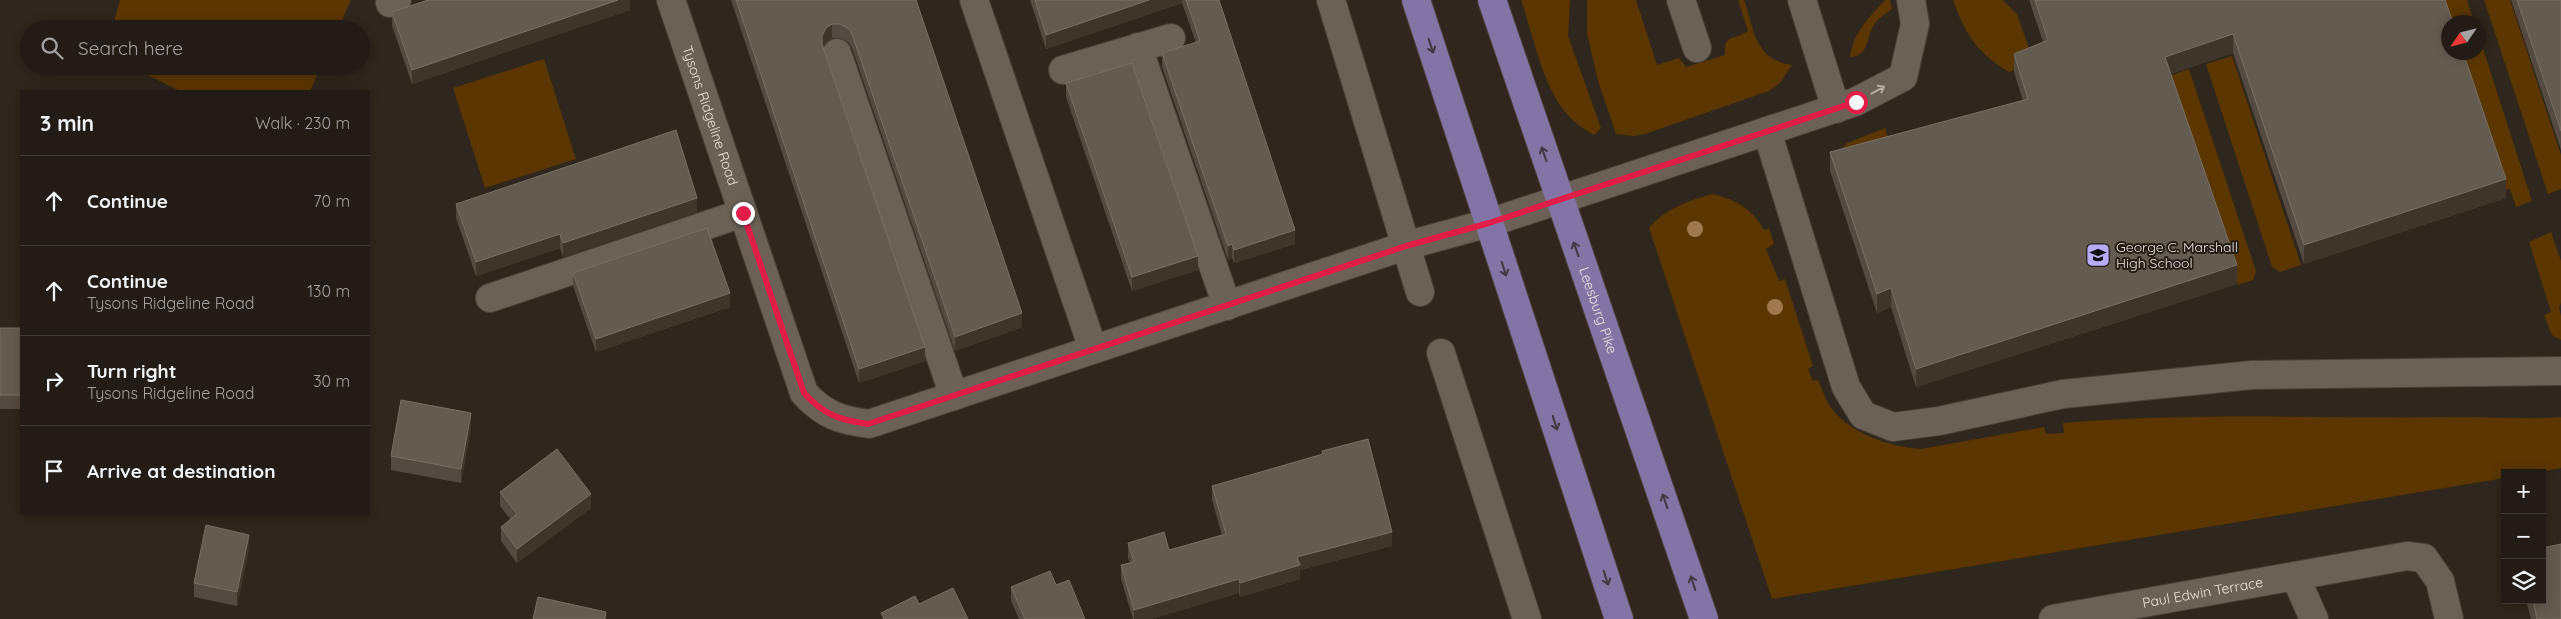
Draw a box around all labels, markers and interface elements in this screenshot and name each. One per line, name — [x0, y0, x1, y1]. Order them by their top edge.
north arrow — [2441, 15, 2486, 60]
search box — [20, 20, 370, 75]
icon: search — [38, 34, 66, 62]
text: Search here — [78, 36, 183, 60]
one-way arrow — [1427, 38, 1436, 54]
street label: Tysons Ridgeline Road — [678, 43, 742, 188]
one-way arrow — [1870, 85, 1885, 94]
route start — [1845, 91, 1868, 114]
text: 3 min — [40, 110, 94, 136]
text: Walk · 230 m — [255, 113, 350, 133]
one-way arrow — [1539, 146, 1548, 162]
icon: ahead — [40, 187, 68, 215]
text: Continue — [87, 189, 168, 213]
text: 70 m — [313, 191, 350, 211]
route end — [732, 202, 755, 225]
place label: George C. Marshall High School — [2116, 238, 2238, 272]
one-way arrow — [1571, 241, 1581, 257]
school or university icon: George C. Marshall High School — [2085, 242, 2111, 268]
one-way arrow — [1500, 261, 1509, 276]
street label: Leesburg Pike — [1575, 265, 1621, 356]
text: Continue — [87, 269, 168, 293]
icon: ahead — [40, 277, 68, 305]
text: 130 m — [307, 281, 350, 301]
text: Tysons Ridgeline Road — [87, 293, 254, 313]
text: Turn right — [87, 359, 176, 383]
icon: right — [40, 367, 68, 395]
text: 30 m — [313, 371, 350, 391]
text: Tysons Ridgeline Road — [87, 383, 254, 403]
one-way arrow — [1551, 415, 1560, 431]
icon: arrive — [40, 457, 68, 485]
text: Arrive at destination — [87, 459, 276, 483]
map controls — [2501, 469, 2546, 604]
button: + — [2501, 469, 2546, 514]
one-way arrow — [1660, 494, 1669, 509]
button: − — [2501, 514, 2546, 559]
button: layers — [2501, 559, 2546, 604]
one-way arrow — [1602, 569, 1611, 585]
street label: Paul Edwin Terrace — [2141, 573, 2265, 612]
one-way arrow — [1687, 575, 1697, 591]

